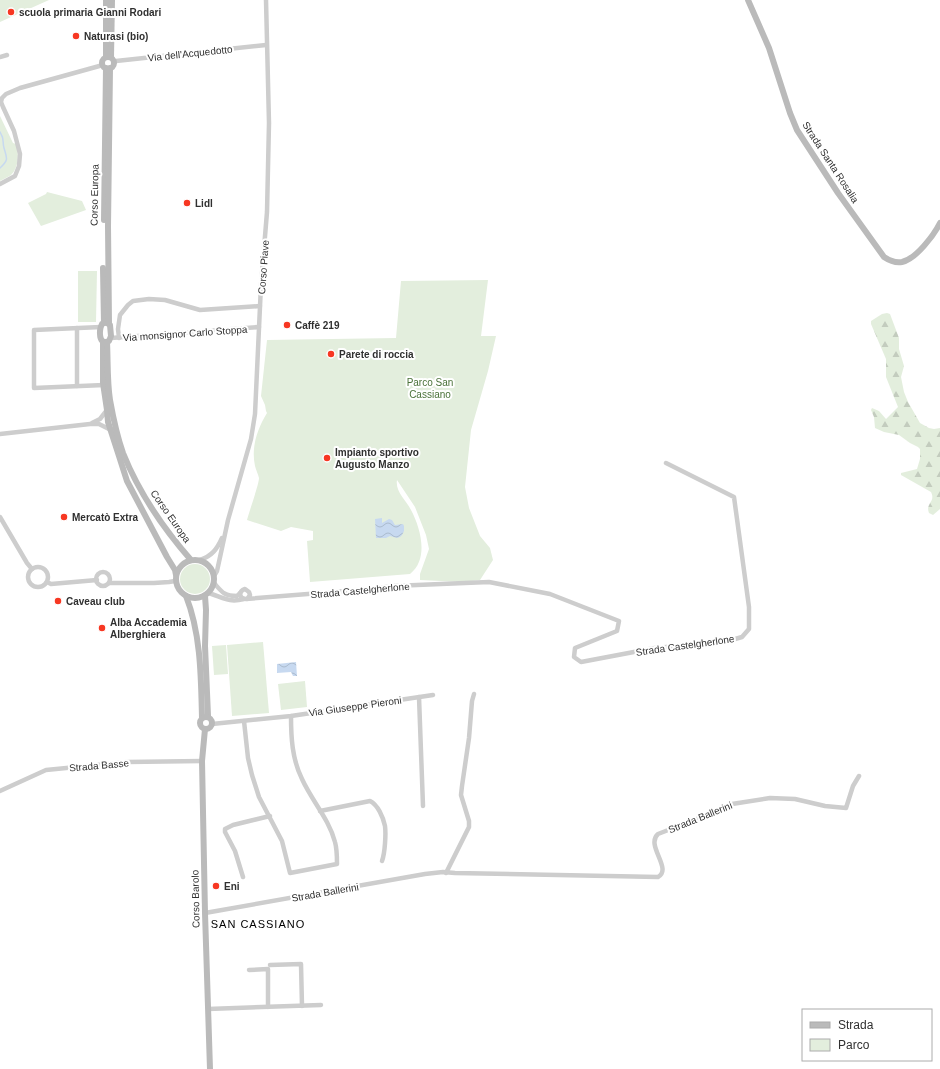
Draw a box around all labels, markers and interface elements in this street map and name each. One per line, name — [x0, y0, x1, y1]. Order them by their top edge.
marker: scuola primaria Gianni Rodari — [6, 7, 16, 17]
place label: scuola primaria Gianni Rodari — [19, 7, 161, 18]
marker: Naturasi (bio) — [71, 31, 81, 41]
place label: Naturasi (bio) — [84, 31, 148, 42]
street label: Via dell'Acquedotto — [147, 44, 233, 63]
street label: Strada Santa Rosalia — [800, 120, 861, 205]
street label: Corso Europa — [88, 164, 101, 226]
marker: Lidl — [182, 198, 192, 208]
place label: Lidl — [195, 198, 213, 209]
street label: Corso Piave — [256, 239, 271, 295]
marker: Caffè 219 — [282, 320, 292, 330]
place label: Caffè 219 — [295, 320, 340, 331]
street label: Via monsignor Carlo Stoppa — [122, 324, 248, 343]
marker: Parete di roccia — [326, 349, 336, 359]
place label: Parete di roccia — [339, 349, 414, 360]
park label: Parco San Cassiano — [407, 377, 453, 400]
place label: Impianto sportivo Augusto Manzo — [335, 447, 419, 470]
marker: Impianto sportivo Augusto Manzo — [322, 453, 332, 463]
street label: Corso Europa — [148, 488, 193, 545]
marker: Mercatò Extra — [59, 512, 69, 522]
place label: Mercatò Extra — [72, 512, 139, 523]
street label: Strada Castelgherlone — [310, 581, 411, 600]
marker: Caveau club — [53, 596, 63, 606]
place label: Caveau club — [66, 596, 125, 607]
place label: Alba Accademia Alberghiera — [110, 617, 187, 640]
marker: Alba Accademia Alberghiera — [97, 623, 107, 633]
street label: Strada Castelgherlone — [635, 633, 736, 658]
street label: Via Giuseppe Pieroni — [308, 695, 402, 718]
street label: Strada Basse — [69, 757, 130, 774]
street label: Strada Ballerini — [667, 800, 734, 835]
street label: Corso Barolo — [189, 869, 202, 928]
marker: Eni — [211, 881, 221, 891]
place label: Eni — [224, 881, 240, 892]
street label: Strada Ballerini — [291, 881, 359, 904]
district label: SAN CASSIANO — [211, 918, 305, 930]
legend — [802, 1009, 932, 1061]
text: Strada — [838, 1018, 874, 1032]
text: Parco — [838, 1038, 870, 1052]

